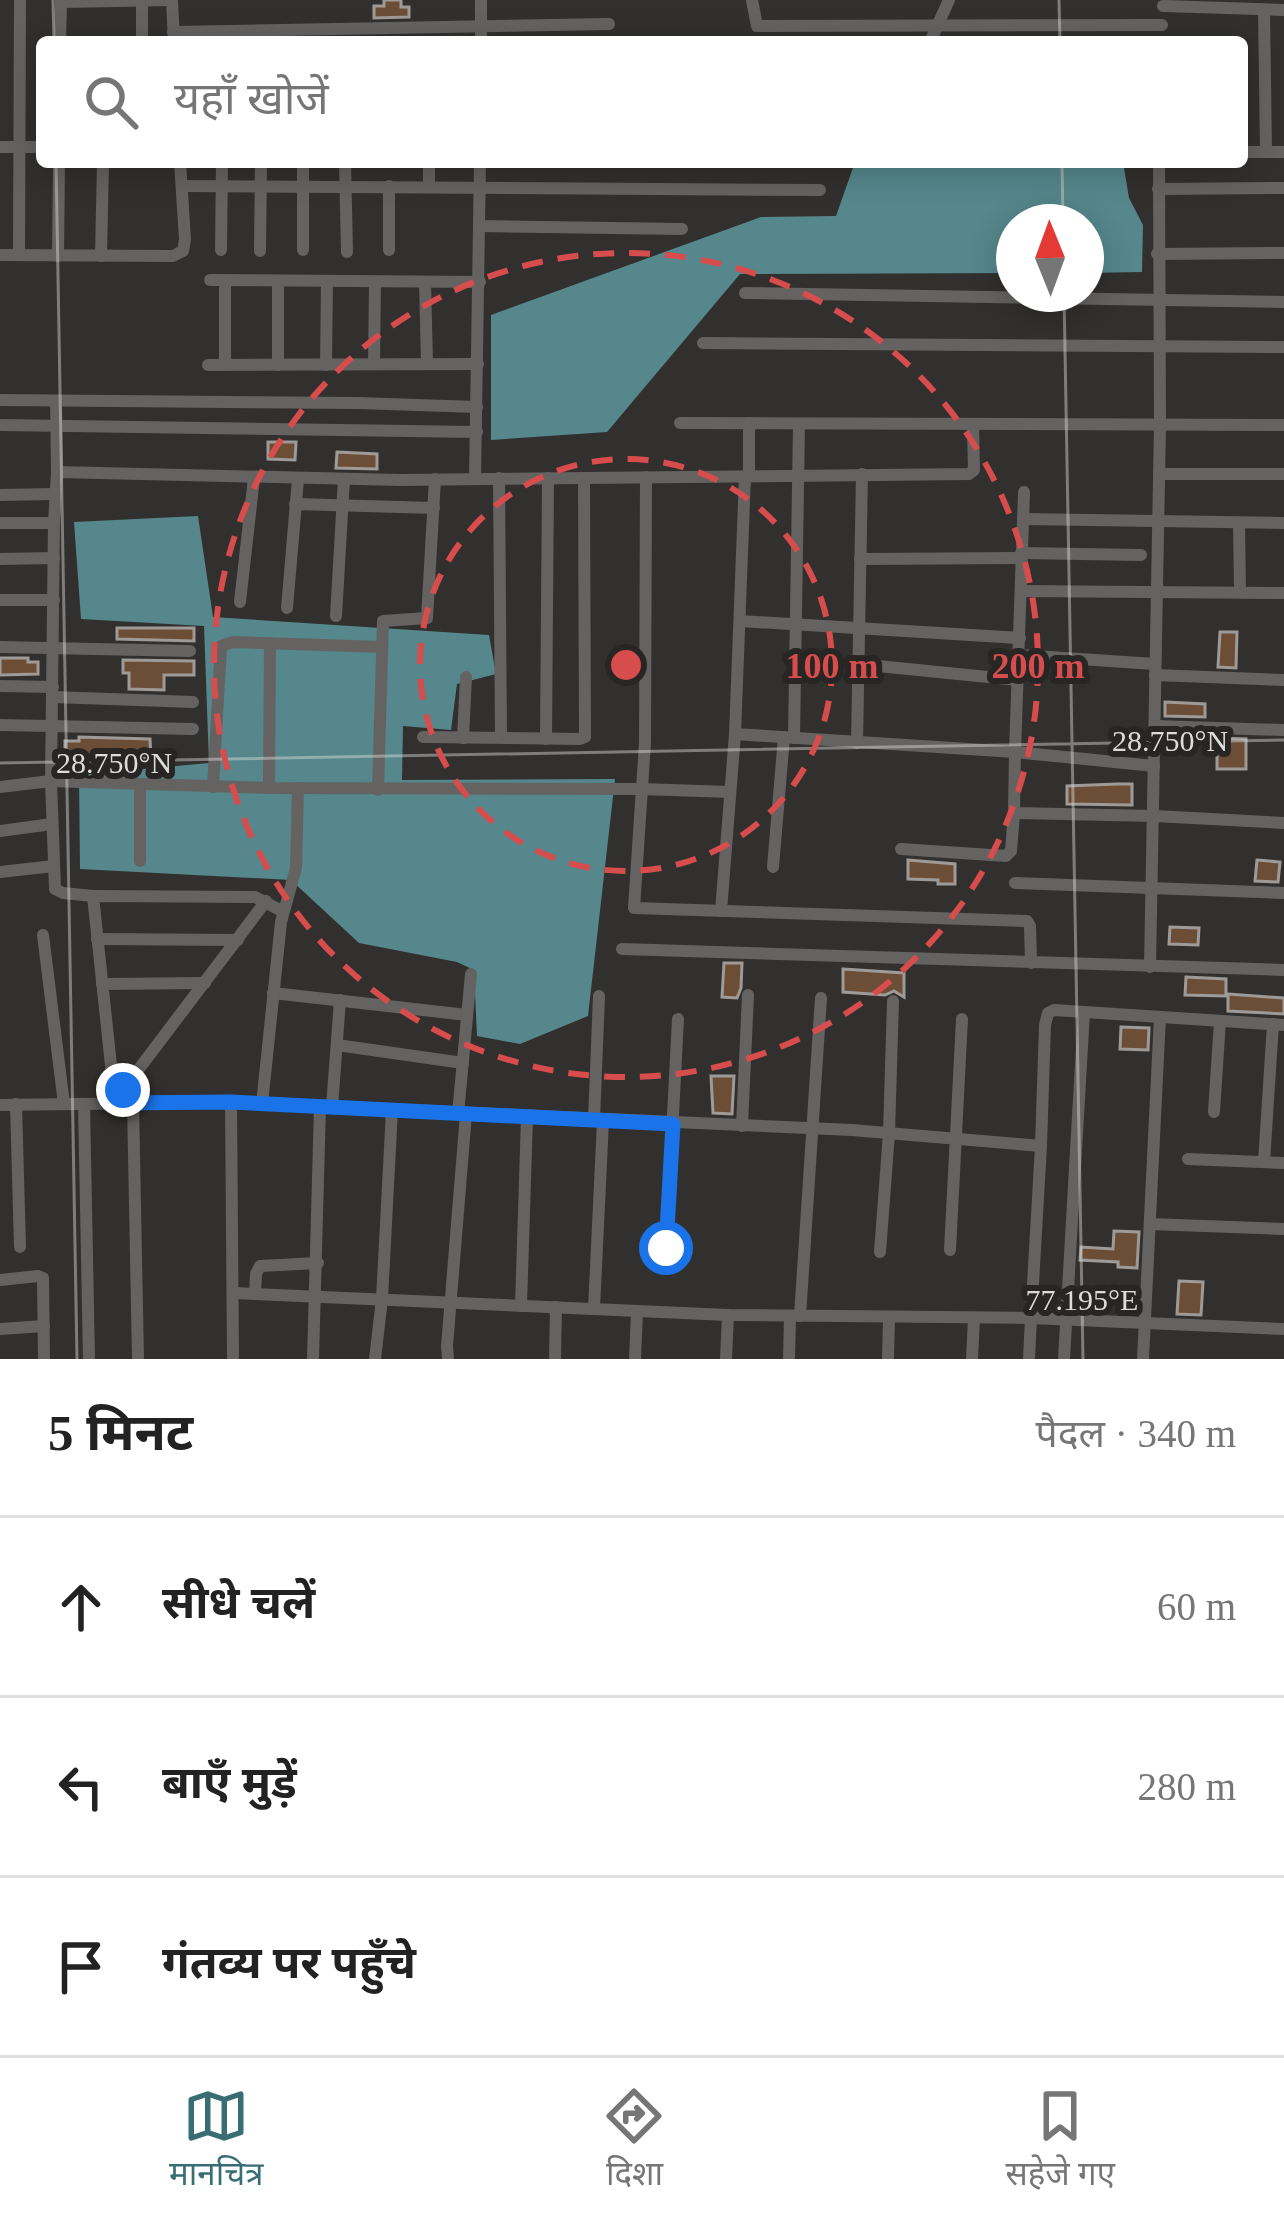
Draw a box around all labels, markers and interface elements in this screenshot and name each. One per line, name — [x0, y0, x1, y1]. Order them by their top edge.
search box — [36, 36, 1248, 168]
icon: search — [78, 69, 144, 135]
text: यहाँ खोजें — [174, 74, 329, 124]
north arrow — [996, 204, 1104, 312]
centre of rings — [605, 644, 647, 686]
text: 100 m — [786, 646, 879, 686]
text: 200 m — [992, 646, 1085, 686]
text: 28.750°N — [1112, 724, 1228, 757]
text: 28.750°N — [56, 746, 172, 779]
route end — [96, 1063, 150, 1117]
route start — [639, 1221, 693, 1275]
text: 77.195°E — [1026, 1283, 1138, 1316]
text: 5 मिनट — [48, 1405, 193, 1461]
text: पैदल · 340 m — [1036, 1412, 1236, 1455]
icon: ahead — [48, 1574, 114, 1640]
text: सीधे चलें — [162, 1578, 315, 1628]
text: 60 m — [1157, 1585, 1236, 1628]
icon: left — [48, 1754, 114, 1820]
text: बाएँ मुड़ें — [162, 1758, 297, 1808]
text: 280 m — [1137, 1765, 1236, 1808]
icon: arrive — [48, 1934, 114, 2000]
text: गंतव्य पर पहुँचे — [162, 1938, 416, 1988]
tab: मानचित्र — [169, 2083, 263, 2198]
tab: दिशा — [601, 2083, 667, 2198]
tab: सहेजे गए — [1006, 2083, 1115, 2198]

